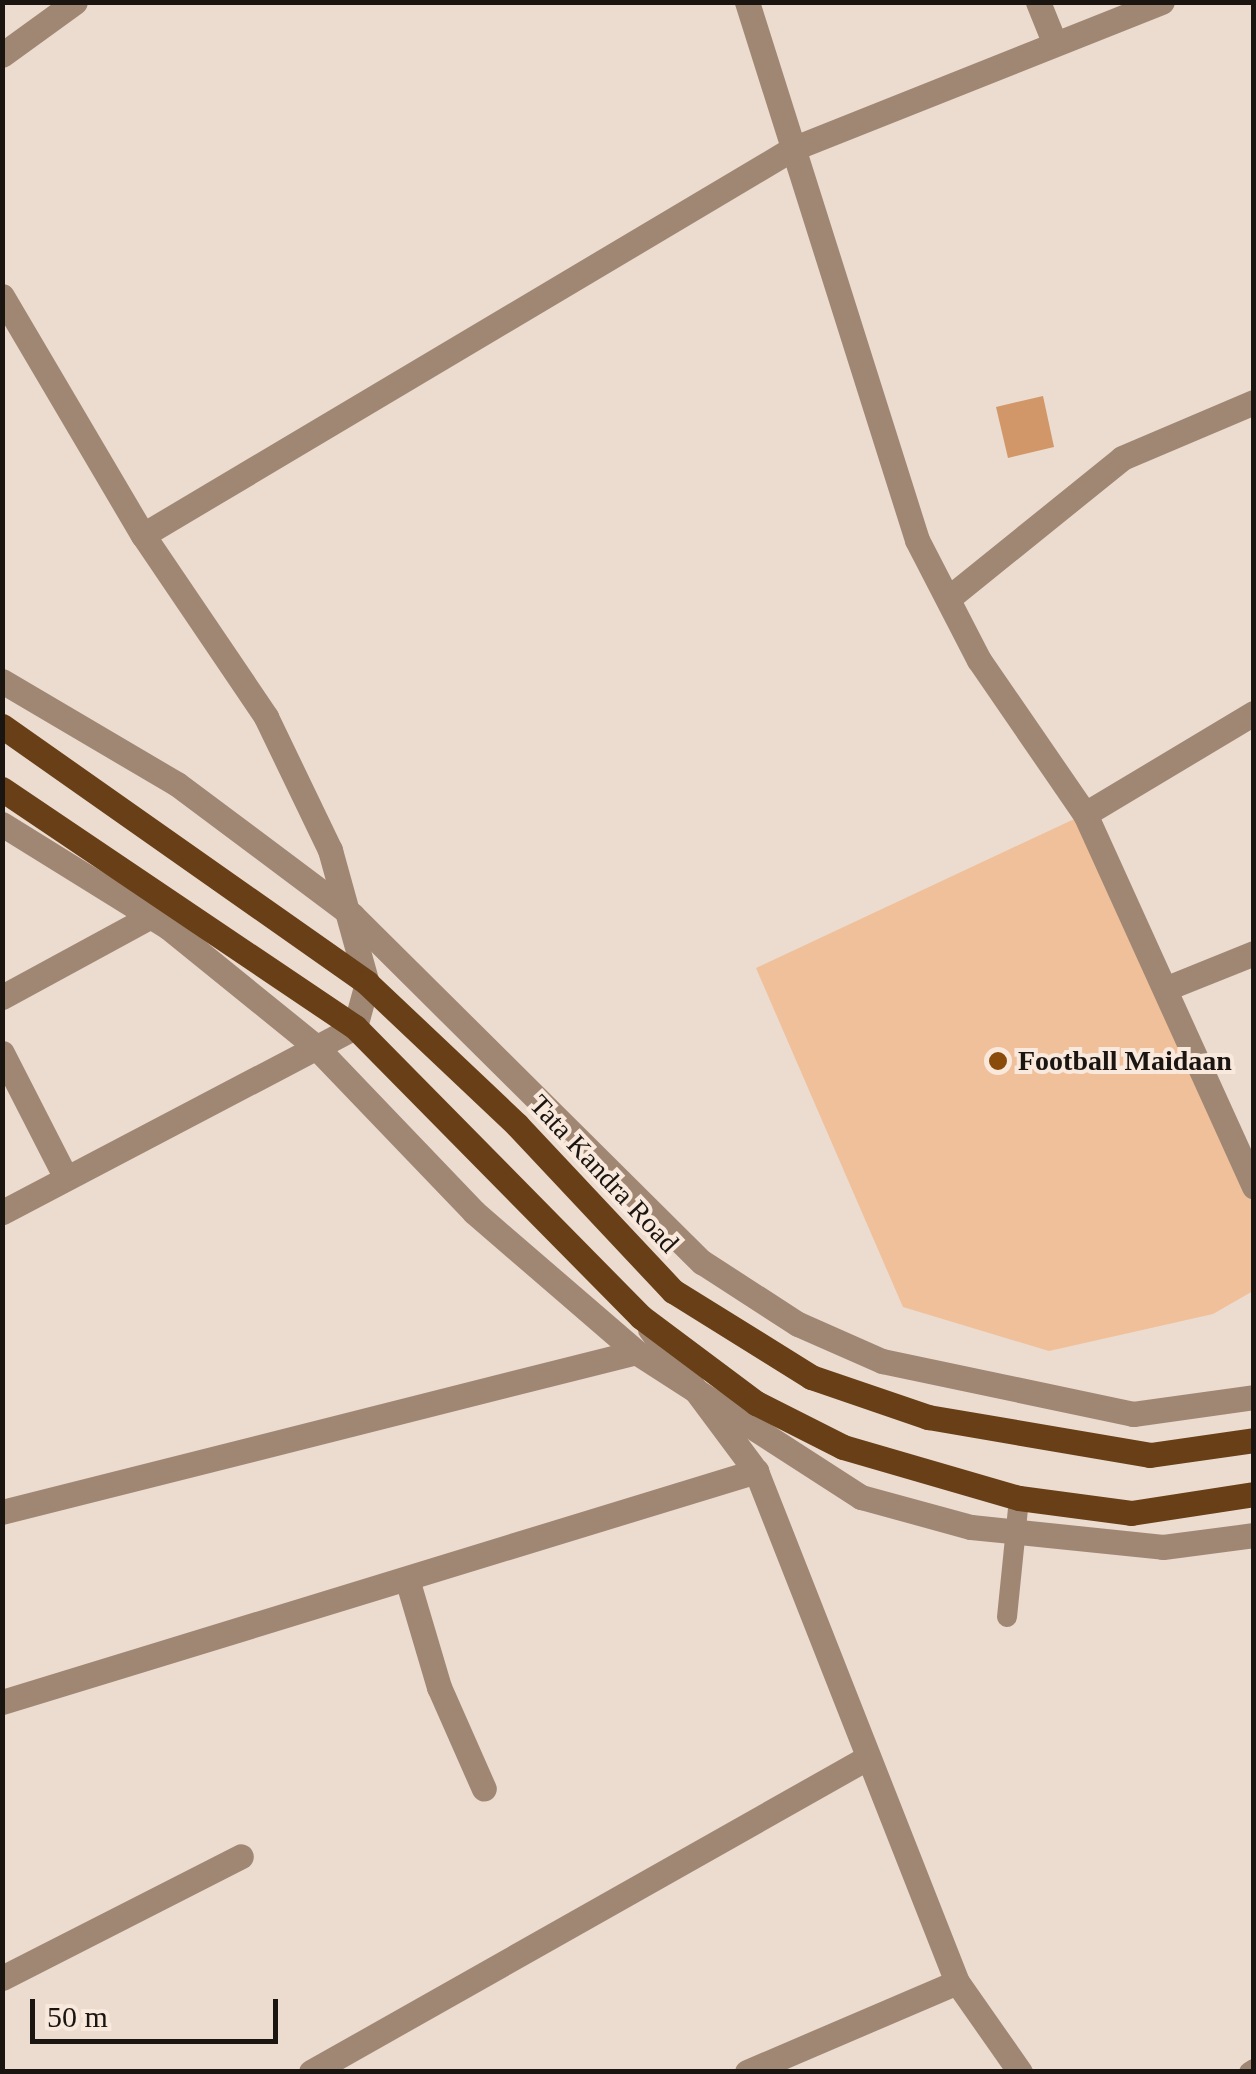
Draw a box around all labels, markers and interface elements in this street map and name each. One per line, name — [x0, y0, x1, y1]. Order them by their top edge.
place label: Football Maidaan — [1018, 1044, 1232, 1078]
marker: Football Maidaan — [987, 1050, 1009, 1072]
street label: Tata Kandra Road — [522, 1088, 686, 1260]
scale bar — [35, 1979, 282, 2041]
text: 50 m — [47, 2000, 108, 2033]

